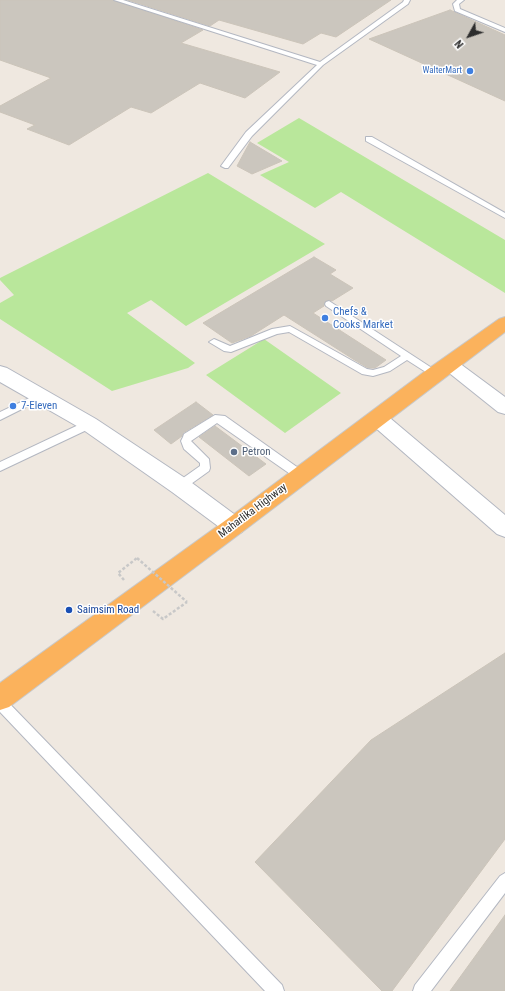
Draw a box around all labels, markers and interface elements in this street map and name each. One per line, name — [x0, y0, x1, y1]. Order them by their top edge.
north arrow — [449, 16, 489, 56]
text: N — [452, 37, 467, 51]
place label: WalterMart — [423, 66, 462, 76]
marker: WalterMart — [465, 66, 475, 76]
place label: Chefs & Cooks Market — [333, 305, 393, 331]
marker: Chefs & Cooks Market — [320, 313, 330, 323]
place label: 7-Eleven — [21, 399, 57, 413]
marker: 7-Eleven — [8, 401, 18, 411]
place label: Petron — [242, 445, 271, 459]
marker: Petron — [229, 447, 239, 457]
street label: Maharlika Highway — [216, 481, 290, 541]
place label: Saimsim Road — [77, 603, 139, 617]
marker: Saimsim Road — [64, 605, 74, 615]

